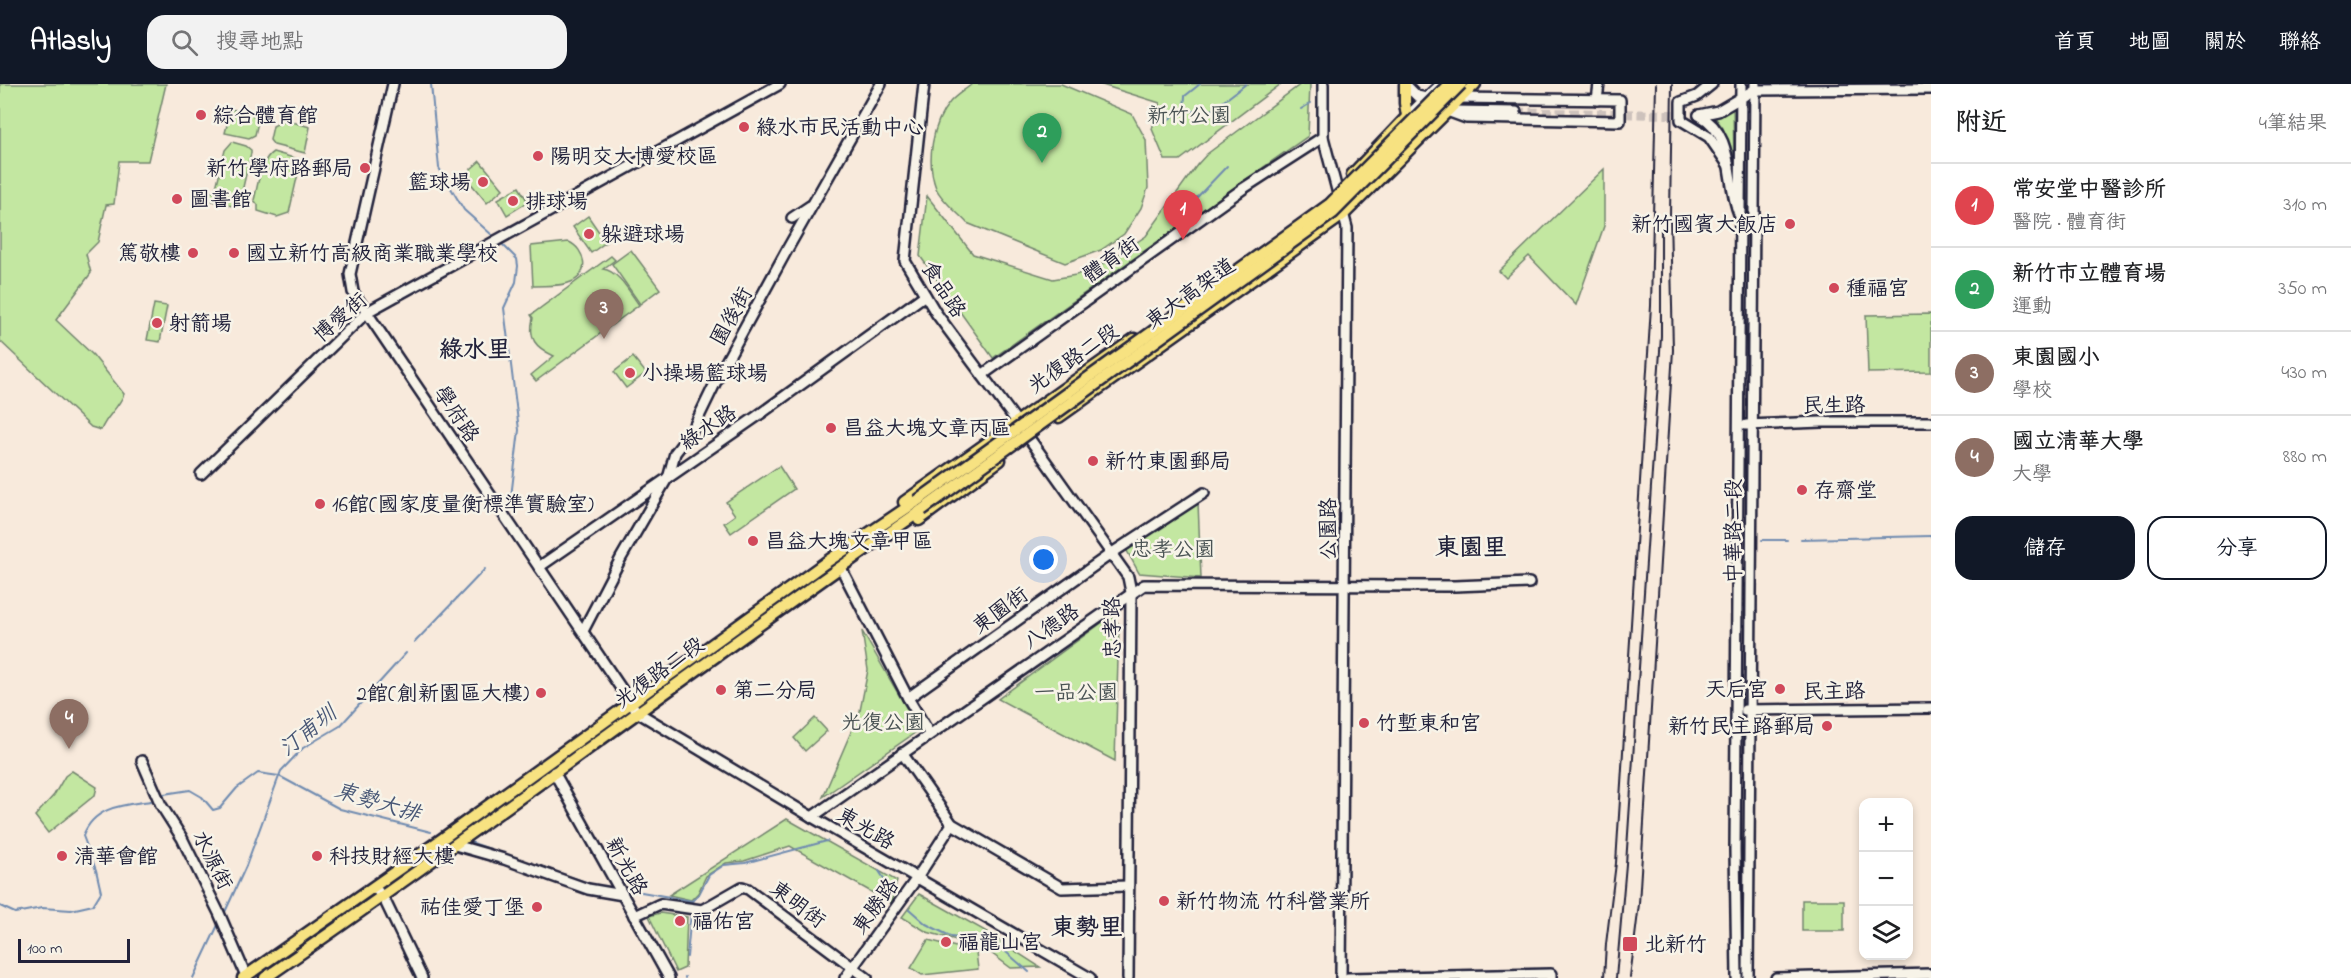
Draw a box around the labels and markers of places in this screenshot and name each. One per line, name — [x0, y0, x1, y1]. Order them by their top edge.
place label: 綜合體育館 — [213, 102, 318, 132]
marker: 綜合體育館 — [194, 108, 208, 122]
pin: 2 — [1022, 113, 1062, 163]
place label: 綠水市民活動中心 — [756, 114, 924, 144]
marker: 綠水市民活動中心 — [737, 120, 751, 134]
place label: 陽明交大博愛校區 — [550, 143, 718, 173]
marker: 陽明交大博愛校區 — [531, 149, 545, 163]
place label: 新竹學府路郵局 — [206, 155, 353, 185]
marker: 新竹學府路郵局 — [358, 161, 372, 175]
place label: 籃球場 — [408, 169, 471, 199]
marker: 籃球場 — [476, 175, 490, 189]
place label: 圖書館 — [189, 186, 252, 216]
place label: 排球場 — [525, 188, 588, 218]
pin: 1 — [1164, 190, 1202, 240]
marker: 圖書館 — [170, 192, 184, 206]
marker: 排球場 — [506, 194, 520, 208]
place label: 新竹國賓大飯店 — [1631, 211, 1778, 241]
marker: 新竹國賓大飯店 — [1783, 217, 1797, 231]
place label: 躲避球場 — [601, 221, 685, 251]
marker: 躲避球場 — [582, 227, 596, 241]
place label: 篤敬樓 — [118, 240, 181, 270]
place label: 國立新竹高級商業職業學校 — [246, 240, 498, 270]
marker: 篤敬樓 — [186, 246, 200, 260]
marker: 國立新竹高級商業職業學校 — [227, 246, 241, 260]
place label: 種福宮 — [1846, 275, 1909, 305]
marker: 種福宮 — [1827, 281, 1841, 295]
pin: 3 — [584, 290, 624, 339]
place label: 射箭場 — [169, 310, 232, 340]
marker: 射箭場 — [150, 316, 164, 330]
place label: 小操場籃球場 — [642, 360, 768, 390]
marker: 小操場籃球場 — [623, 366, 637, 380]
place label: 昌益大塊文章丙區 — [843, 415, 1011, 445]
marker: 昌益大塊文章丙區 — [824, 421, 838, 435]
place label: 新竹東園郵局 — [1105, 448, 1231, 478]
marker: 新竹東園郵局 — [1086, 454, 1100, 468]
place label: 存齋堂 — [1814, 477, 1877, 507]
marker: 存齋堂 — [1795, 483, 1809, 497]
place label: 16館(國家度量衡標準實驗室) — [332, 491, 594, 521]
marker: 16館(國家度量衡標準實驗室) — [313, 497, 327, 511]
place label: 昌益大塊文章甲區 — [765, 528, 933, 558]
marker: 昌益大塊文章甲區 — [746, 534, 760, 548]
place label: 天后宮 — [1705, 676, 1768, 706]
place label: 第二分局 — [733, 677, 817, 707]
place label: 2館(創新園區大樓) — [357, 680, 529, 710]
marker: 天后宮 — [1773, 682, 1787, 696]
marker: 第二分局 — [714, 683, 728, 697]
marker: 2館(創新園區大樓) — [534, 686, 548, 700]
pin: 4 — [50, 700, 88, 749]
place label: 竹塹東和宮 — [1376, 710, 1481, 740]
place label: 新竹民主路郵局 — [1668, 713, 1815, 743]
marker: 竹塹東和宮 — [1357, 716, 1371, 730]
marker: 新竹民主路郵局 — [1820, 719, 1834, 733]
place label: 清華會館 — [74, 843, 158, 873]
place label: 科技財經大樓 — [329, 843, 455, 873]
marker: 清華會館 — [55, 849, 69, 863]
marker: 科技財經大樓 — [310, 849, 324, 863]
place label: 新竹物流 竹科營業所 — [1176, 888, 1370, 918]
place label: 祐佳愛丁堡 — [420, 894, 525, 924]
marker: 新竹物流 竹科營業所 — [1157, 894, 1171, 908]
marker: 祐佳愛丁堡 — [530, 900, 544, 914]
place label: 福佑宮 — [692, 908, 755, 938]
marker: 福佑宮 — [673, 914, 687, 928]
place label: 福龍山宮 — [958, 929, 1042, 959]
place label: 北新竹 — [1644, 931, 1707, 961]
marker: 福龍山宮 — [939, 935, 953, 949]
marker: 北新竹 — [1621, 935, 1639, 953]

